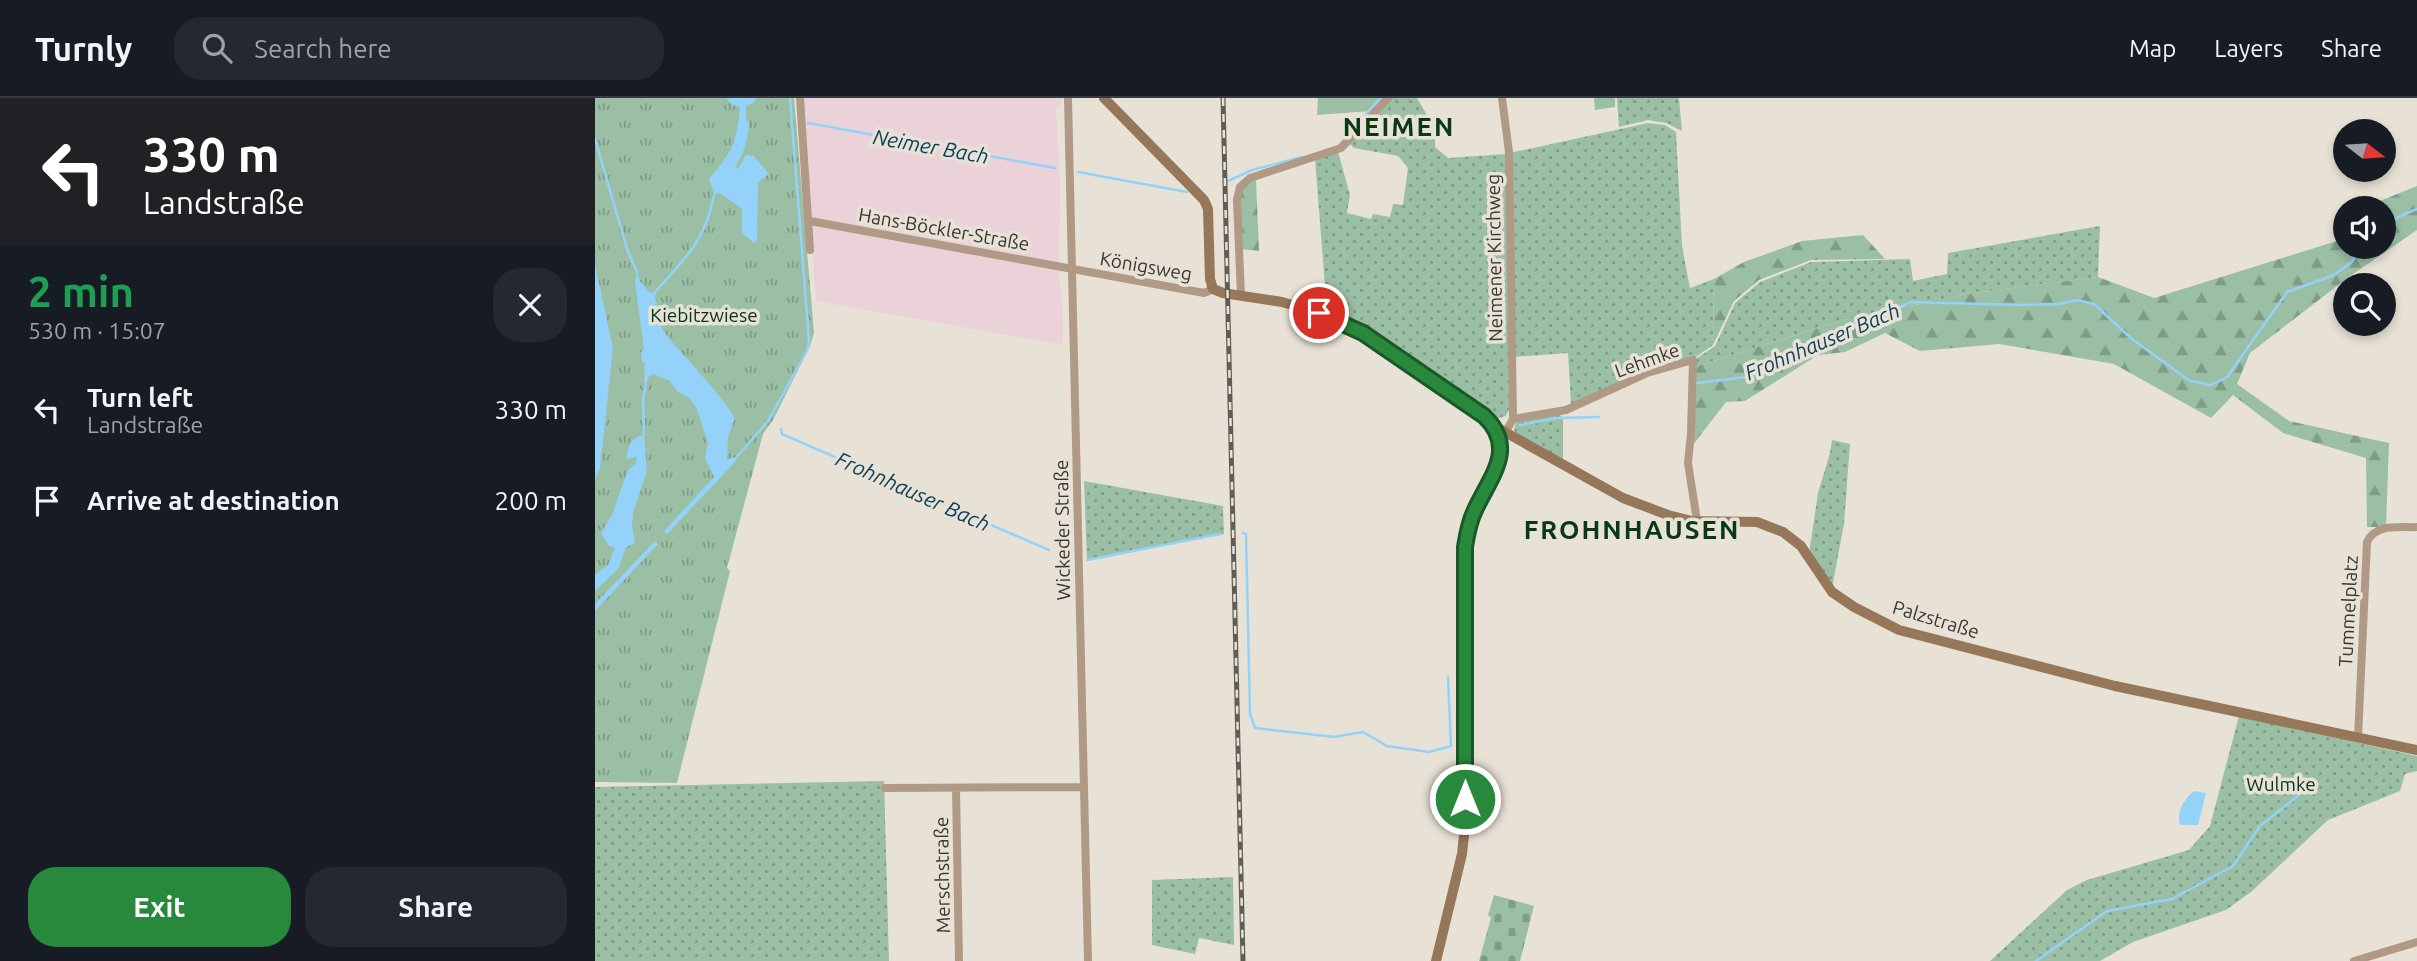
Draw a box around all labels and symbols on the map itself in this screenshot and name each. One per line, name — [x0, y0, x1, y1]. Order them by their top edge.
district label: NEIMEN — [1343, 112, 1455, 141]
north arrow — [2333, 119, 2396, 182]
water label: Neimer Bach — [871, 124, 991, 168]
street label: Neimener Kirchweg — [1482, 174, 1506, 342]
street label: Hans-Böckler-Straße — [857, 203, 1031, 255]
street label: Königsweg — [1098, 247, 1194, 285]
pin — [1289, 283, 1349, 343]
water label: Frohnhauser Bach — [1741, 298, 1903, 384]
park label: Kiebitzwiese — [650, 304, 758, 326]
street label: Lehmke — [1612, 338, 1682, 382]
water label: Frohnhauser Bach — [832, 446, 994, 536]
street label: Wickeder Straße — [1050, 459, 1074, 601]
district label: FROHNHAUSEN — [1524, 515, 1740, 544]
street label: Tummelplatz — [2334, 555, 2362, 667]
street label: Palzstraße — [1890, 595, 1982, 643]
position arrow — [1428, 762, 1502, 836]
park label: Wulmke — [2246, 773, 2316, 795]
street label: Merschstraße — [930, 816, 954, 934]

